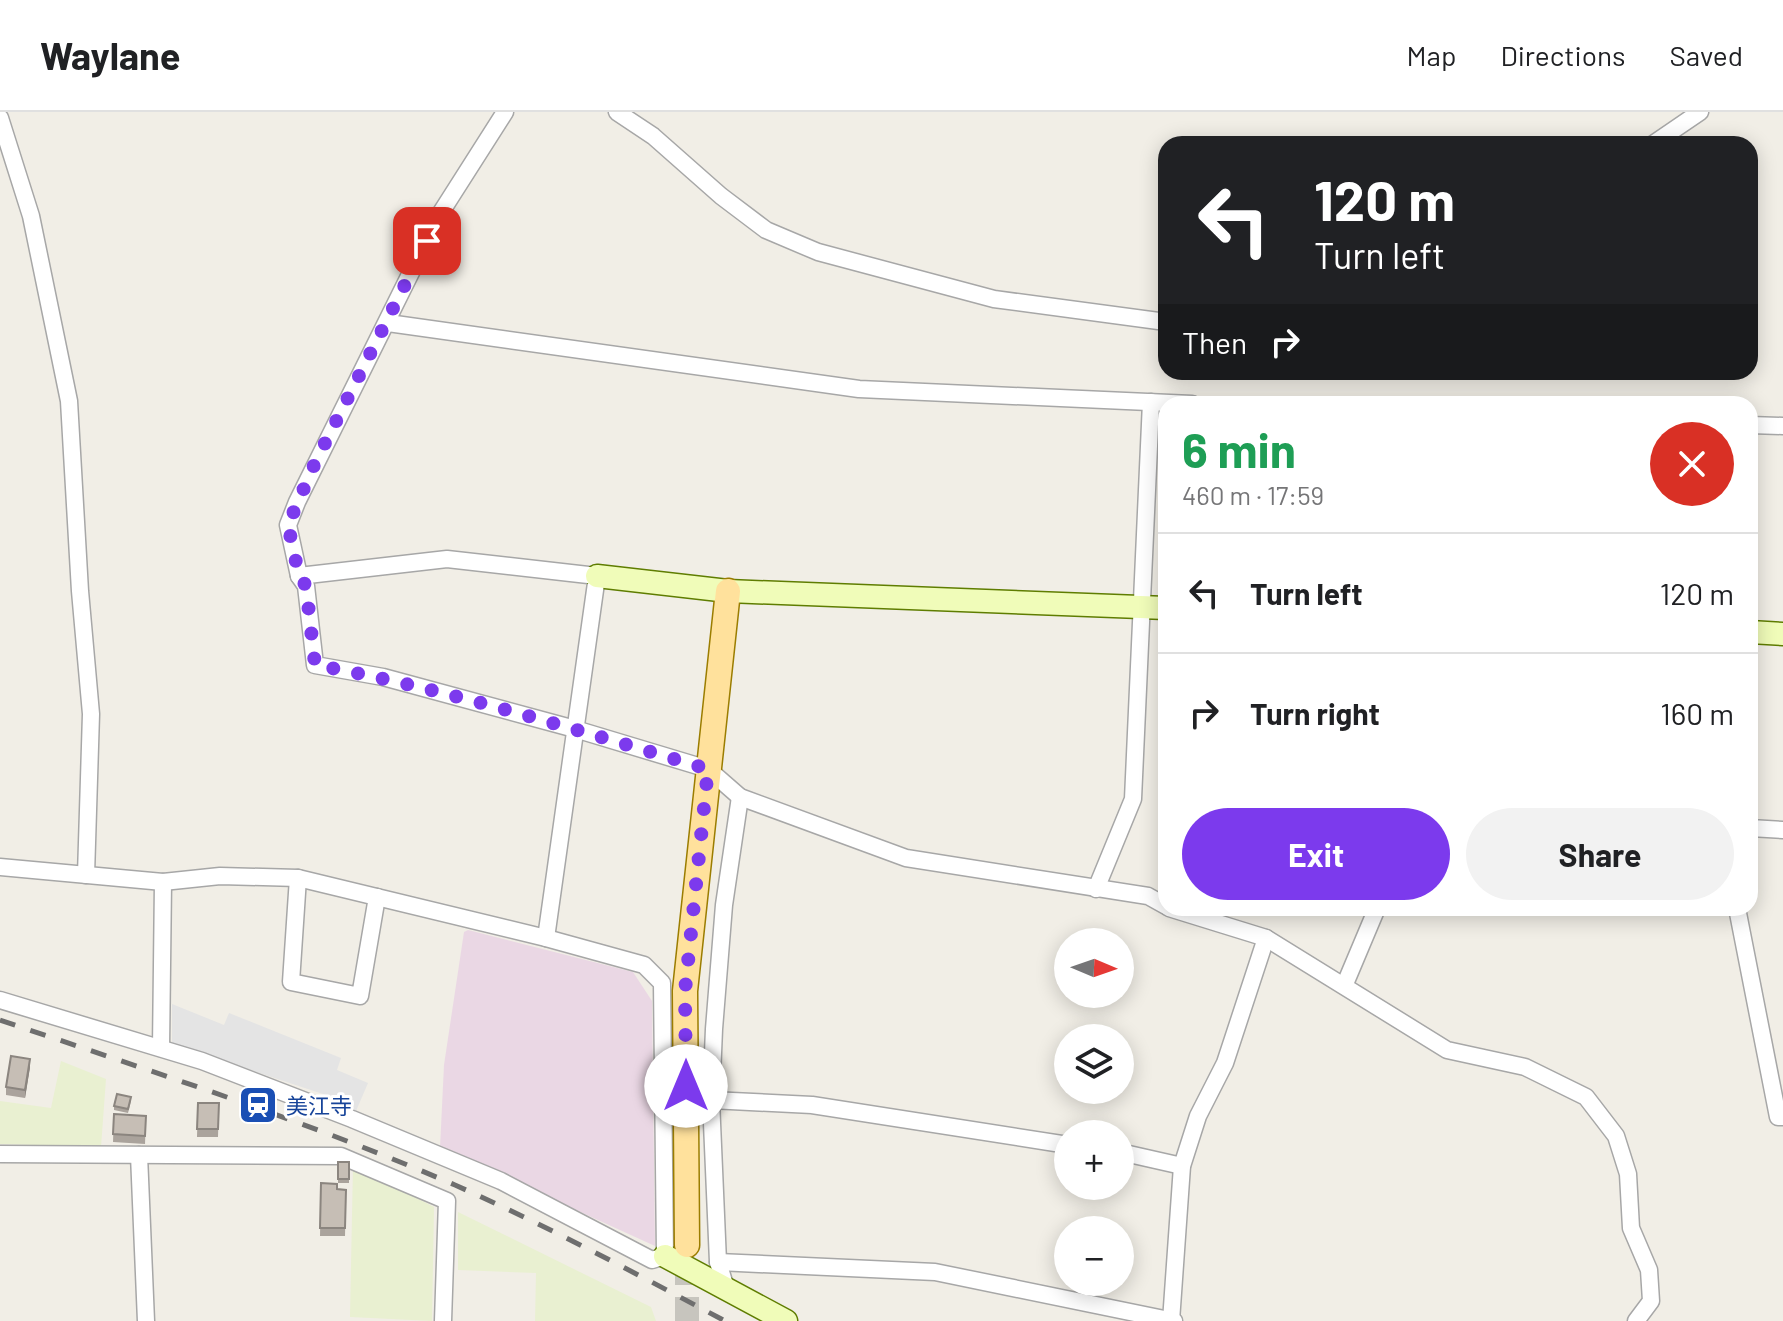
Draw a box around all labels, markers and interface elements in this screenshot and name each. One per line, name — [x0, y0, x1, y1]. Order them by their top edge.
text: Waylane — [40, 32, 181, 78]
text: Map — [1407, 38, 1456, 72]
text: Directions — [1500, 38, 1626, 72]
text: Saved — [1670, 38, 1743, 72]
text: 120 m — [1314, 165, 1455, 232]
icon: left — [1182, 168, 1286, 272]
pin — [393, 207, 461, 275]
icon: arrive — [405, 219, 449, 263]
text: Turn left — [1314, 233, 1445, 276]
icon: right — [1263, 320, 1307, 364]
text: Then — [1182, 324, 1247, 360]
text: 6 min — [1182, 420, 1296, 478]
button: close — [1650, 422, 1734, 506]
text: 460 m · 17:59 — [1182, 479, 1324, 510]
icon: left — [1182, 571, 1226, 615]
text: Turn left — [1250, 575, 1363, 611]
text: 120 m — [1660, 575, 1734, 611]
icon: right — [1182, 691, 1226, 735]
text: Turn right — [1250, 695, 1380, 731]
text: 160 m — [1660, 695, 1734, 731]
button: Exit — [1182, 808, 1450, 900]
button: Share — [1466, 808, 1734, 900]
north arrow — [1054, 928, 1134, 1008]
map controls — [1054, 928, 1134, 1296]
button: layers — [1054, 1024, 1134, 1104]
position arrow — [644, 1044, 728, 1128]
station icon: 美江寺 — [237, 1084, 279, 1126]
place label: 美江寺 — [286, 1092, 352, 1118]
button: + — [1054, 1120, 1134, 1200]
button: − — [1054, 1216, 1134, 1296]

